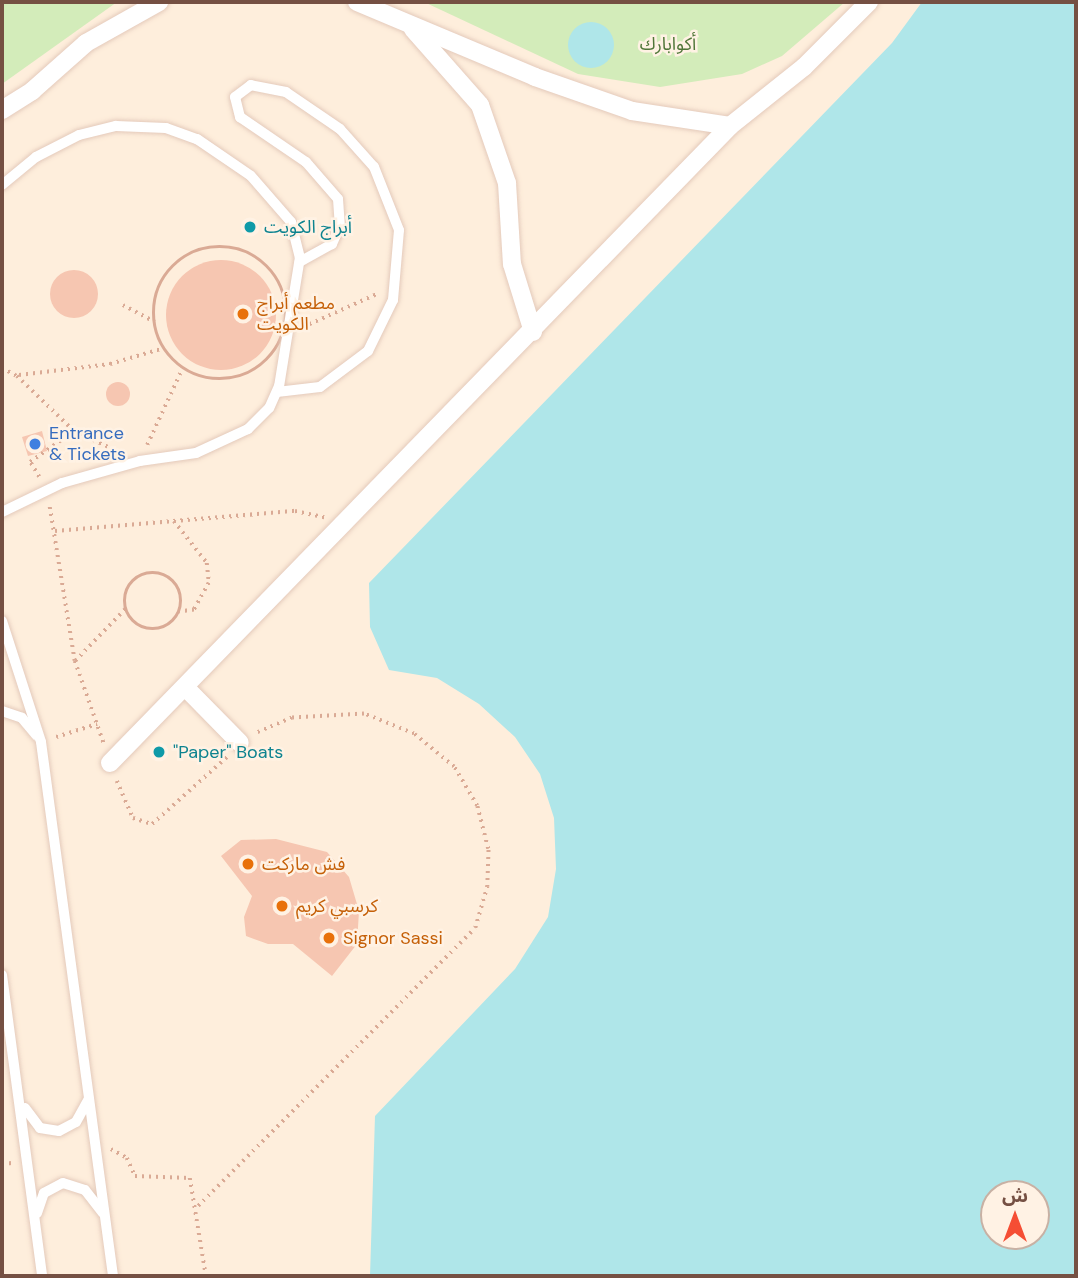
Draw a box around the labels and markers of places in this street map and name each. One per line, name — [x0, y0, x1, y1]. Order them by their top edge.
place label: أبراج الكويت — [264, 216, 352, 238]
marker: أبراج الكويت — [242, 219, 258, 235]
place label: مطعم أبراج الكويت — [257, 293, 335, 336]
marker: مطعم أبراج الكويت — [235, 306, 251, 322]
place label: Entrance & Tickets — [49, 423, 126, 466]
marker: Entrance & Tickets — [27, 436, 43, 452]
place label: "Paper" Boats — [173, 741, 283, 763]
marker: "Paper" Boats — [151, 744, 167, 760]
place label: فش ماركت — [262, 853, 345, 875]
marker: فش ماركت — [240, 856, 256, 872]
place label: كرسبي كريم — [296, 895, 378, 917]
marker: كرسبي كريم — [274, 898, 290, 914]
place label: Signor Sassi — [343, 927, 443, 949]
marker: Signor Sassi — [321, 930, 337, 946]

